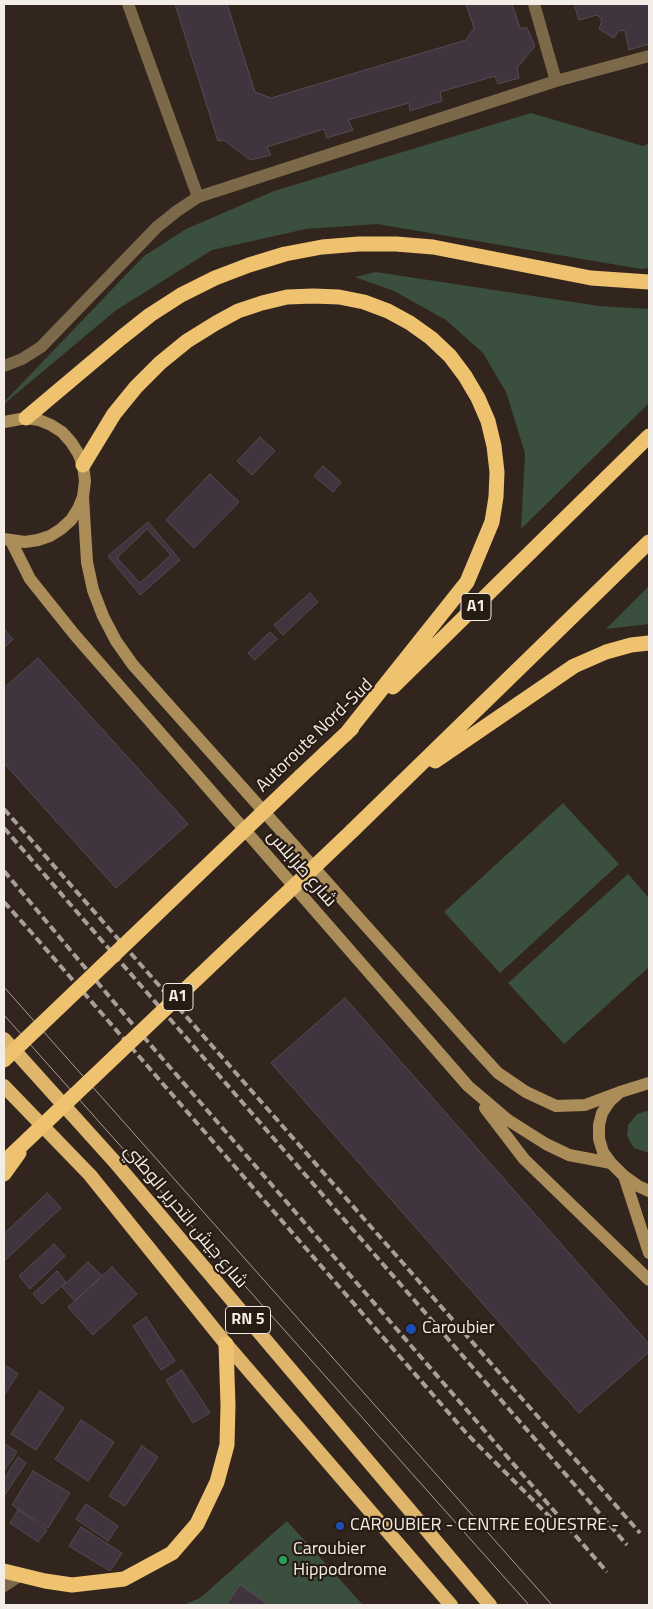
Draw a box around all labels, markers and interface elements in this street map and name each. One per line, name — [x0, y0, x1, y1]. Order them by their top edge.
road number: A1 — [461, 594, 491, 620]
street label: Autoroute Nord-Sud — [252, 675, 378, 797]
street label: شارع طرابلس — [262, 826, 340, 912]
road number: A1 — [163, 984, 193, 1010]
street label: شارع جيش التحرير الوطني — [119, 1141, 251, 1293]
road number: RN 5 — [226, 1306, 270, 1334]
place label: Caroubier — [422, 1318, 495, 1340]
marker: Caroubier — [404, 1322, 418, 1336]
place label: CAROUBIER - CENTRE EQUESTRE - — [350, 1515, 619, 1537]
marker: CAROUBIER - CENTRE EQUESTRE - — [334, 1520, 346, 1532]
place label: Caroubier Hippodrome — [293, 1539, 387, 1582]
marker: Caroubier Hippodrome — [277, 1554, 289, 1566]

